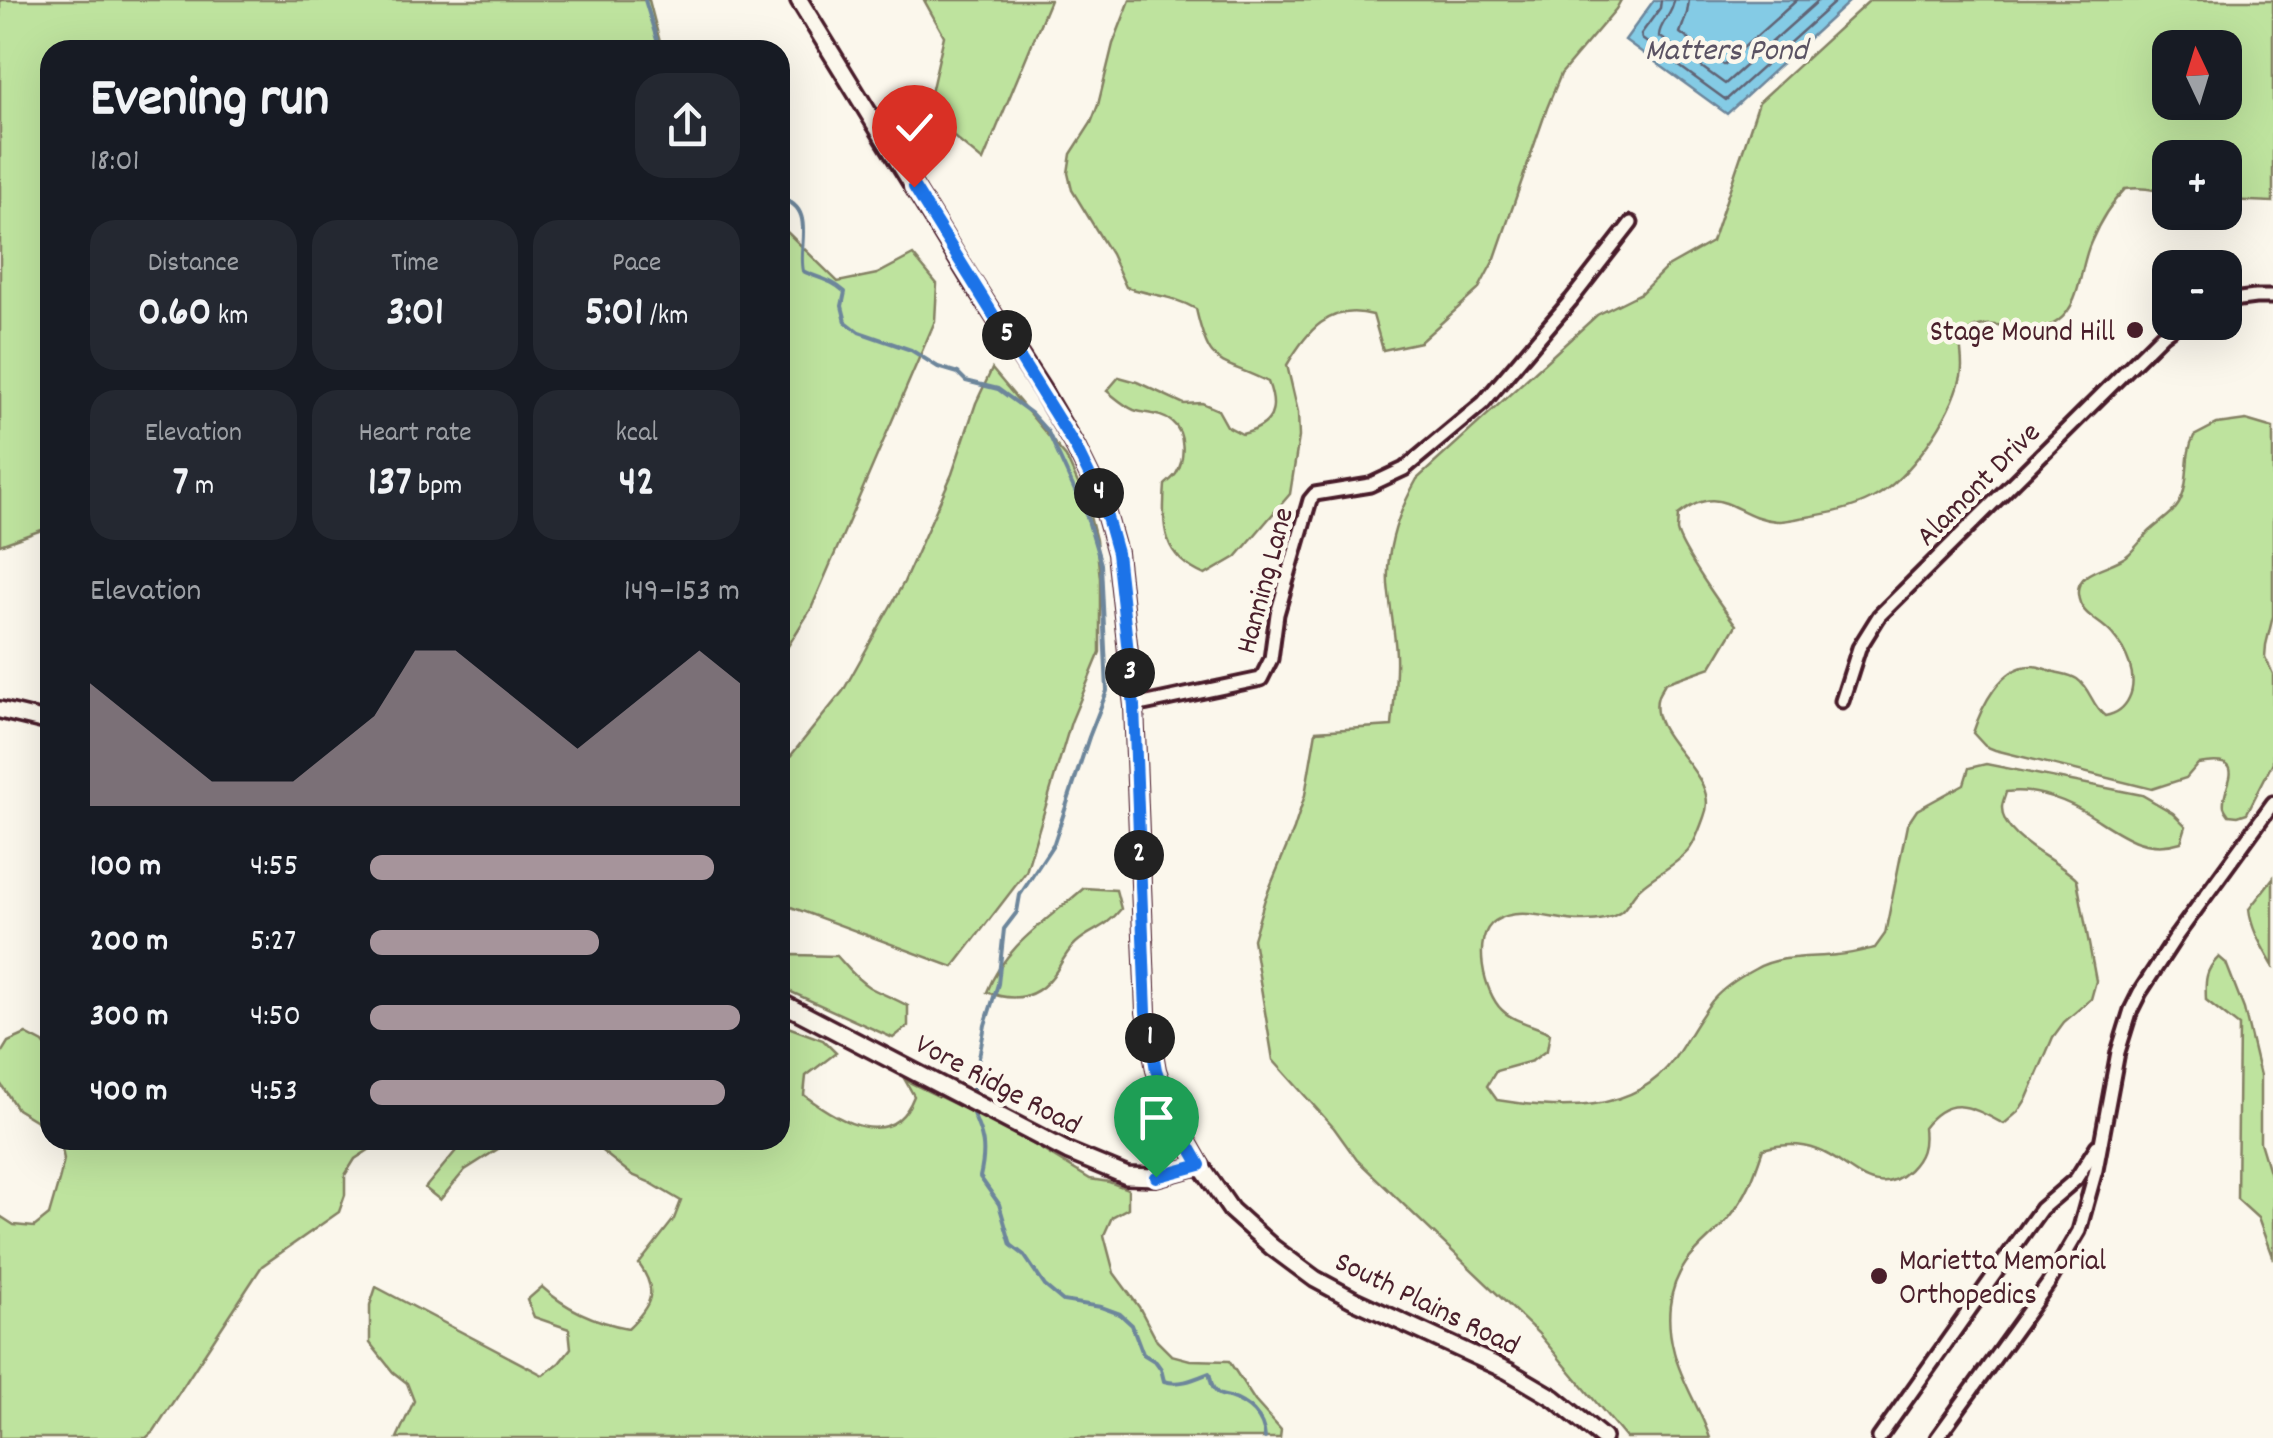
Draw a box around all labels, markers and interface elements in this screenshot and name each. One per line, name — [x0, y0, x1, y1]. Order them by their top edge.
water label: Matters Pond — [1645, 30, 1811, 76]
north arrow — [2152, 30, 2242, 120]
map controls — [2152, 30, 2242, 340]
text: Evening run — [90, 63, 329, 142]
button: share — [635, 73, 740, 178]
pin — [872, 85, 957, 188]
icon: check — [887, 100, 942, 155]
text: 18:01 — [90, 140, 140, 186]
button: + — [2152, 140, 2242, 230]
text: Distance — [148, 245, 239, 285]
text: Time — [391, 245, 439, 285]
text: Pace — [612, 245, 661, 285]
button: − — [2152, 250, 2242, 340]
text: 0.60 — [138, 285, 211, 345]
text: 3:01 — [386, 285, 444, 345]
text: 5:01 — [585, 285, 643, 345]
text: km — [211, 298, 249, 338]
text: /km — [643, 298, 688, 338]
pin: 5 — [982, 310, 1032, 360]
place label: Stage Mound Hill — [1930, 313, 2115, 356]
text: 5 — [1001, 315, 1013, 355]
marker: Stage Mound Hill — [2124, 319, 2146, 341]
street label: Alamont Drive — [1908, 414, 2052, 558]
text: Elevation — [145, 415, 242, 455]
text: Heart rate — [358, 415, 472, 455]
text: kcal — [615, 415, 658, 455]
text: 7 — [172, 455, 189, 515]
text: 137 — [368, 455, 412, 515]
text: 42 — [619, 455, 655, 515]
text: m — [189, 468, 214, 508]
text: bpm — [412, 468, 462, 508]
pin: 4 — [1074, 468, 1124, 518]
text: 4 — [1093, 473, 1105, 513]
street label: Hanning Lane — [1227, 503, 1308, 659]
text: Elevation — [90, 570, 201, 616]
text: 149–153 m — [624, 570, 740, 616]
pin: 3 — [1105, 648, 1155, 698]
text: 3 — [1124, 653, 1136, 693]
pin: 2 — [1114, 830, 1164, 880]
text: 2 — [1133, 835, 1145, 875]
text: 100 m — [90, 845, 161, 891]
text: 4:55 — [250, 845, 298, 891]
text: 200 m — [90, 920, 168, 966]
text: 5:27 — [250, 920, 296, 966]
text: 300 m — [90, 995, 168, 1041]
text: 4:50 — [250, 995, 301, 1041]
pin: 1 — [1125, 1013, 1175, 1063]
text: 1 — [1147, 1018, 1153, 1058]
street label: Vore Ridge Road — [906, 1025, 1088, 1149]
text: 400 m — [90, 1070, 167, 1116]
text: 4:53 — [250, 1070, 298, 1116]
pin — [1114, 1075, 1199, 1178]
icon: arrive — [1129, 1090, 1184, 1145]
place label: Marietta Memorial Orthopedics — [1899, 1242, 2106, 1319]
street label: South Plains Road — [1326, 1243, 1526, 1369]
marker: Marietta Memorial Orthopedics — [1868, 1265, 1890, 1287]

